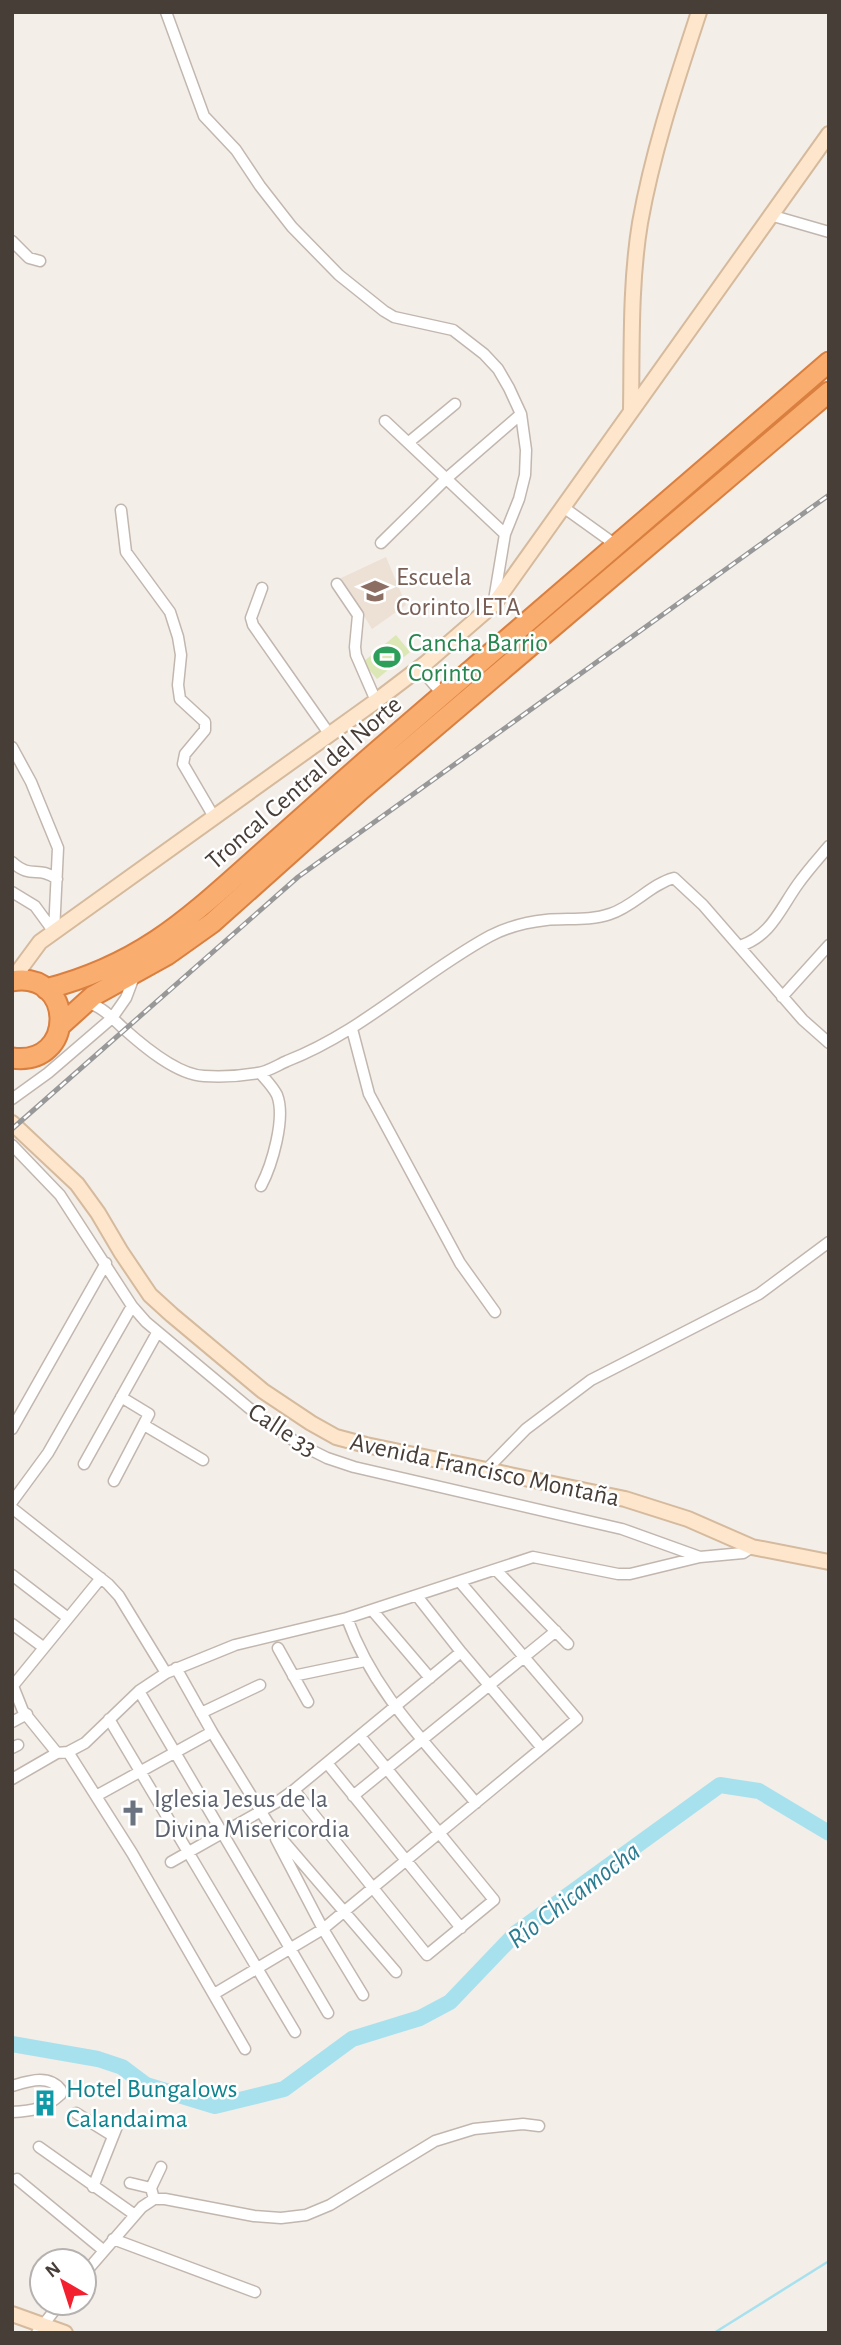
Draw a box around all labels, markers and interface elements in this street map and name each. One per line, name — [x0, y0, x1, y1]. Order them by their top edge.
place label: Escuela Corinto IETA — [396, 564, 520, 620]
school or university icon: Escuela Corinto IETA — [360, 576, 390, 606]
place label: Cancha Barrio Corinto — [408, 630, 548, 686]
sports icon: Cancha Barrio Corinto — [372, 642, 402, 672]
street label: Troncal Central del Norte — [201, 691, 406, 874]
street label: Calle 33 — [243, 1398, 321, 1461]
street label: Avenida Francisco Montaña — [348, 1429, 622, 1511]
place label: Iglesia Jesus de la Divina Misericordia — [154, 1786, 350, 1842]
church icon: Iglesia Jesus de la Divina Misericordia — [118, 1798, 148, 1828]
water label: Río Chicamocha — [503, 1837, 646, 1954]
place label: Hotel Bungalows Calandaima — [66, 2076, 237, 2132]
building icon: Hotel Bungalows Calandaima — [30, 2088, 60, 2118]
north arrow — [28, 2247, 98, 2317]
text: N — [42, 2258, 64, 2281]

